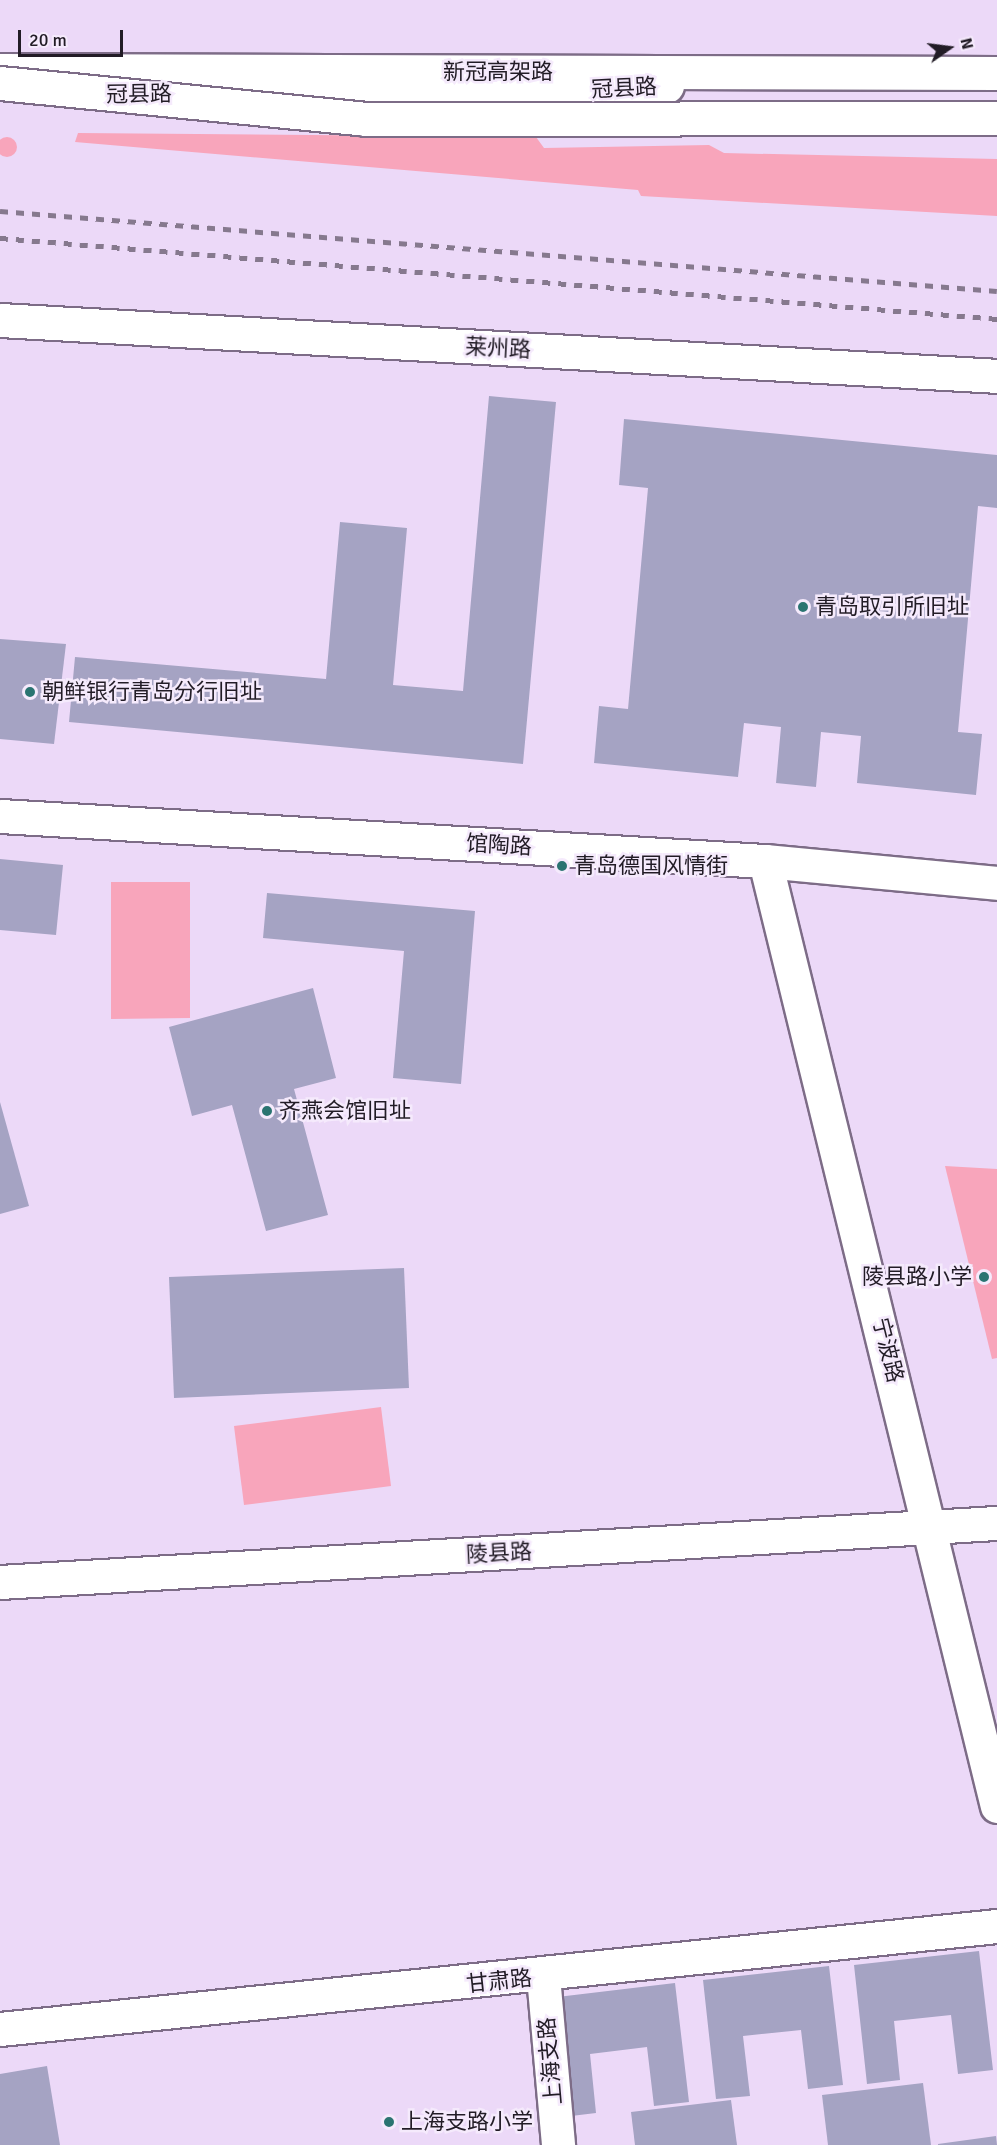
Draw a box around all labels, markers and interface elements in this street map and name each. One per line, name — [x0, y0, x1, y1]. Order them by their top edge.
scale bar — [21, 18, 126, 56]
north arrow — [919, 18, 979, 78]
text: 20 m — [29, 29, 67, 51]
text: N — [955, 36, 978, 51]
street label: 新冠高架路 — [443, 59, 553, 85]
street label: 冠县路 — [590, 73, 658, 103]
street label: 冠县路 — [106, 80, 172, 108]
street label: 莱州路 — [464, 333, 532, 363]
place label: 青岛取引所旧址 — [815, 594, 969, 620]
marker: 青岛取引所旧址 — [796, 600, 810, 614]
place label: 朝鲜银行青岛分行旧址 — [42, 679, 262, 705]
marker: 朝鲜银行青岛分行旧址 — [23, 685, 37, 699]
street label: 馆陶路 — [465, 830, 533, 860]
place label: 青岛德国风情街 — [574, 853, 728, 879]
marker: 青岛德国风情街 — [555, 859, 569, 873]
place label: 齐燕会馆旧址 — [279, 1098, 411, 1124]
marker: 齐燕会馆旧址 — [260, 1104, 274, 1118]
place label: 陵县路小学 — [862, 1264, 972, 1290]
marker: 陵县路小学 — [977, 1270, 991, 1284]
street label: 宁波路 — [867, 1315, 909, 1385]
street label: 陵县路 — [465, 1538, 533, 1568]
street label: 甘肃路 — [465, 1964, 533, 1998]
street label: 上海支路 — [533, 2016, 567, 2106]
place label: 上海支路小学 — [401, 2109, 533, 2135]
marker: 上海支路小学 — [382, 2115, 396, 2129]

